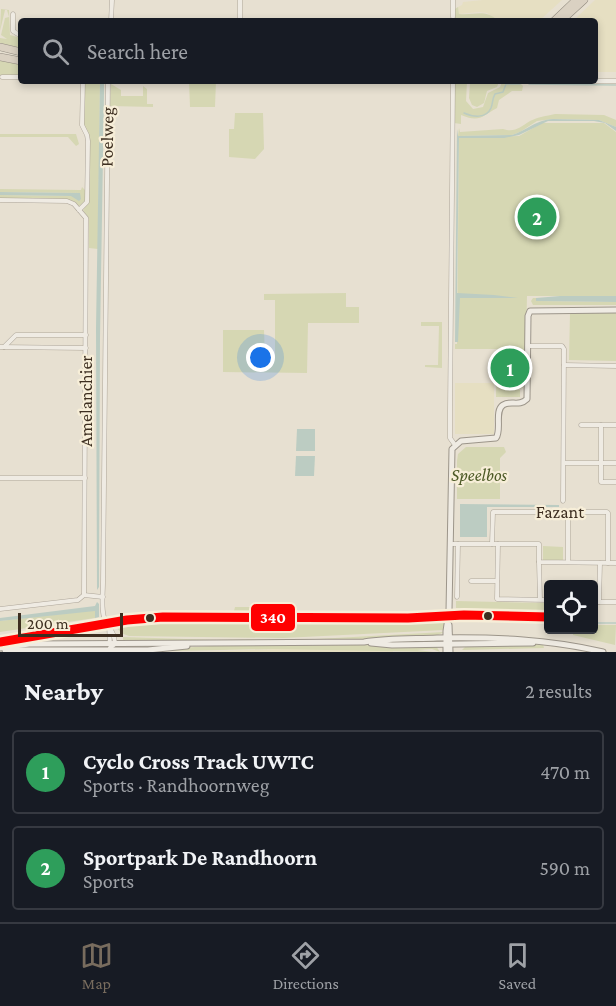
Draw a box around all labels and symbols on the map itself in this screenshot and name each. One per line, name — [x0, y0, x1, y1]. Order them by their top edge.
street label: Poelweg — [96, 107, 118, 167]
pin: 2 — [518, 194, 556, 240]
your location — [246, 343, 275, 372]
pin: 1 — [490, 346, 530, 391]
street label: Amelanchier — [76, 355, 96, 447]
park label: Speelbos — [451, 465, 508, 485]
street label: Fazant — [536, 502, 585, 522]
line badge: 340 — [250, 603, 296, 632]
text: 340 — [260, 609, 286, 626]
scale bar — [18, 610, 123, 638]
unlabelled marker — [482, 610, 494, 622]
unlabelled marker — [144, 612, 156, 624]

